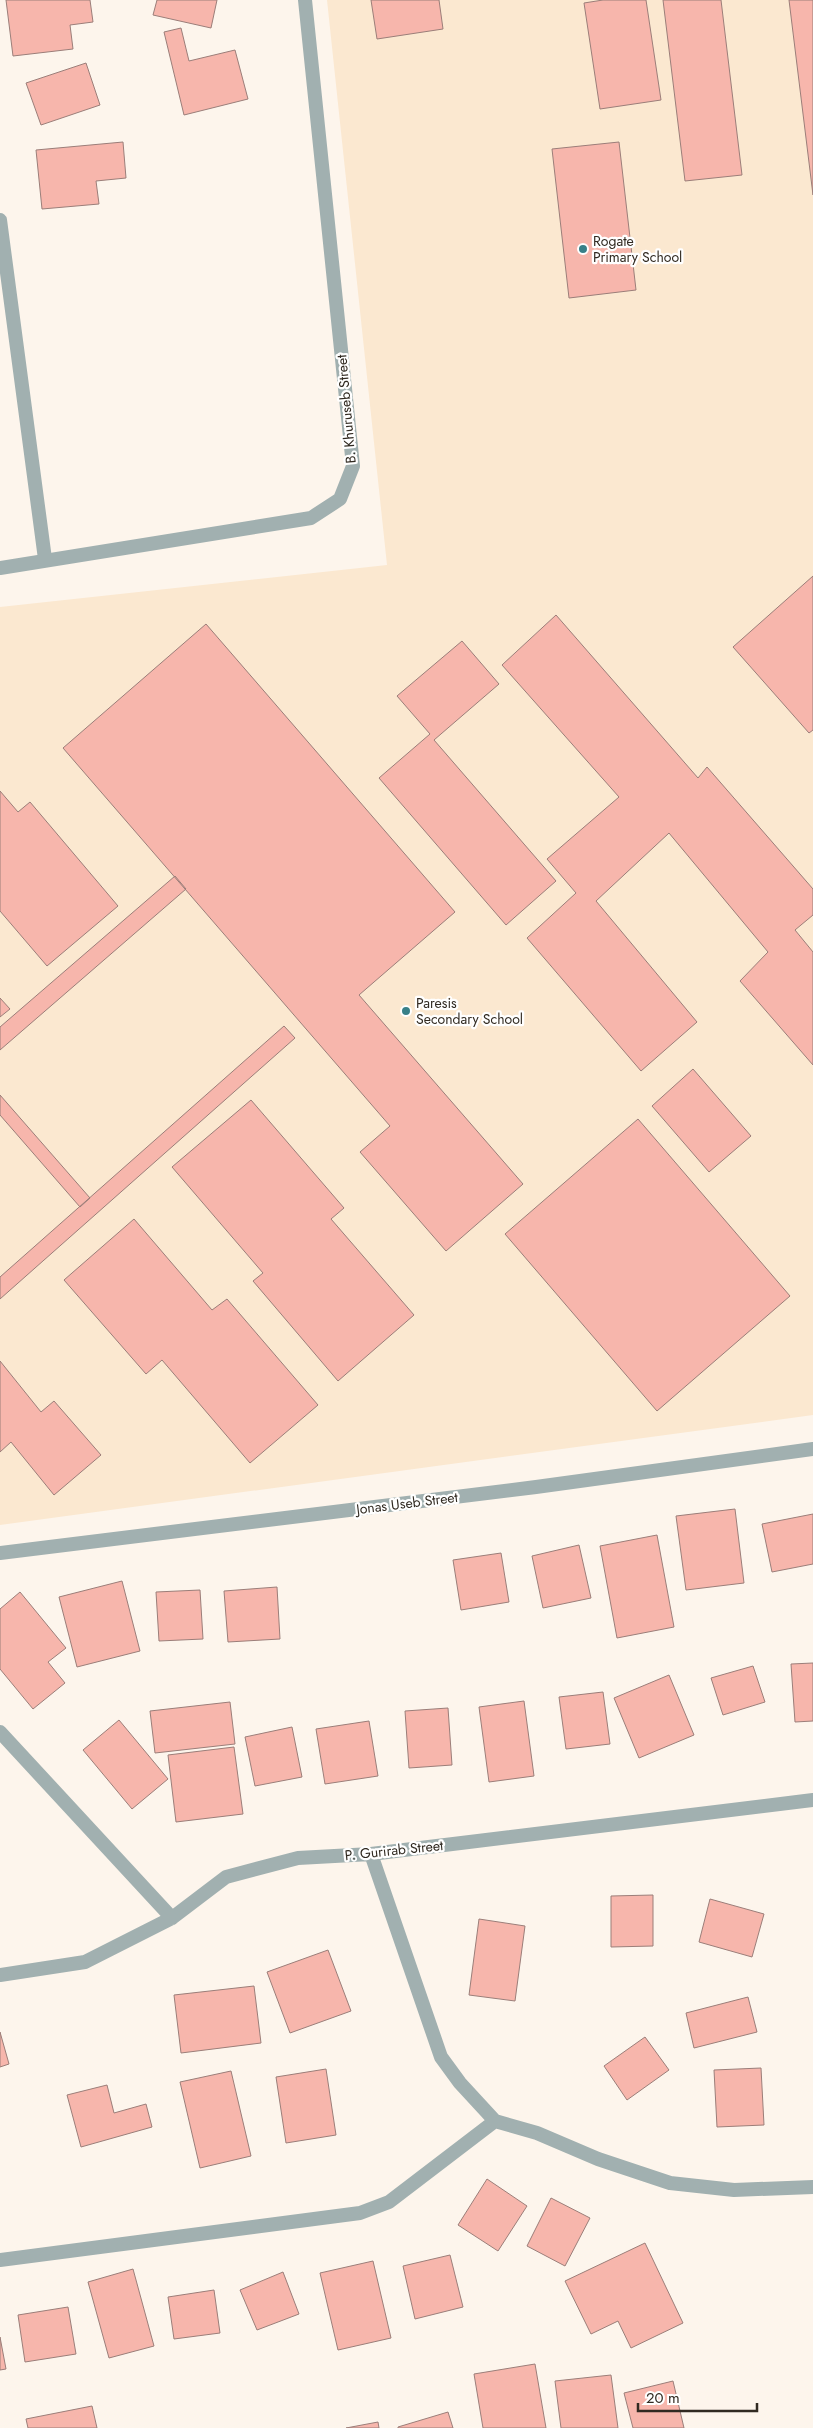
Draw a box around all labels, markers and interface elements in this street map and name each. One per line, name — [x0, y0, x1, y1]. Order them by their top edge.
place label: Rogate Primary School — [593, 231, 682, 267]
marker: Rogate Primary School — [577, 243, 589, 255]
street label: B. Khuruseb Street — [331, 353, 361, 464]
place label: Paresis Secondary School — [416, 993, 523, 1029]
marker: Paresis Secondary School — [400, 1005, 412, 1017]
street label: Jonas Useb Street — [353, 1487, 460, 1519]
street label: P. Gurirab Street — [344, 1835, 445, 1865]
scale bar — [638, 2380, 757, 2412]
text: 20 m — [646, 2387, 680, 2409]

